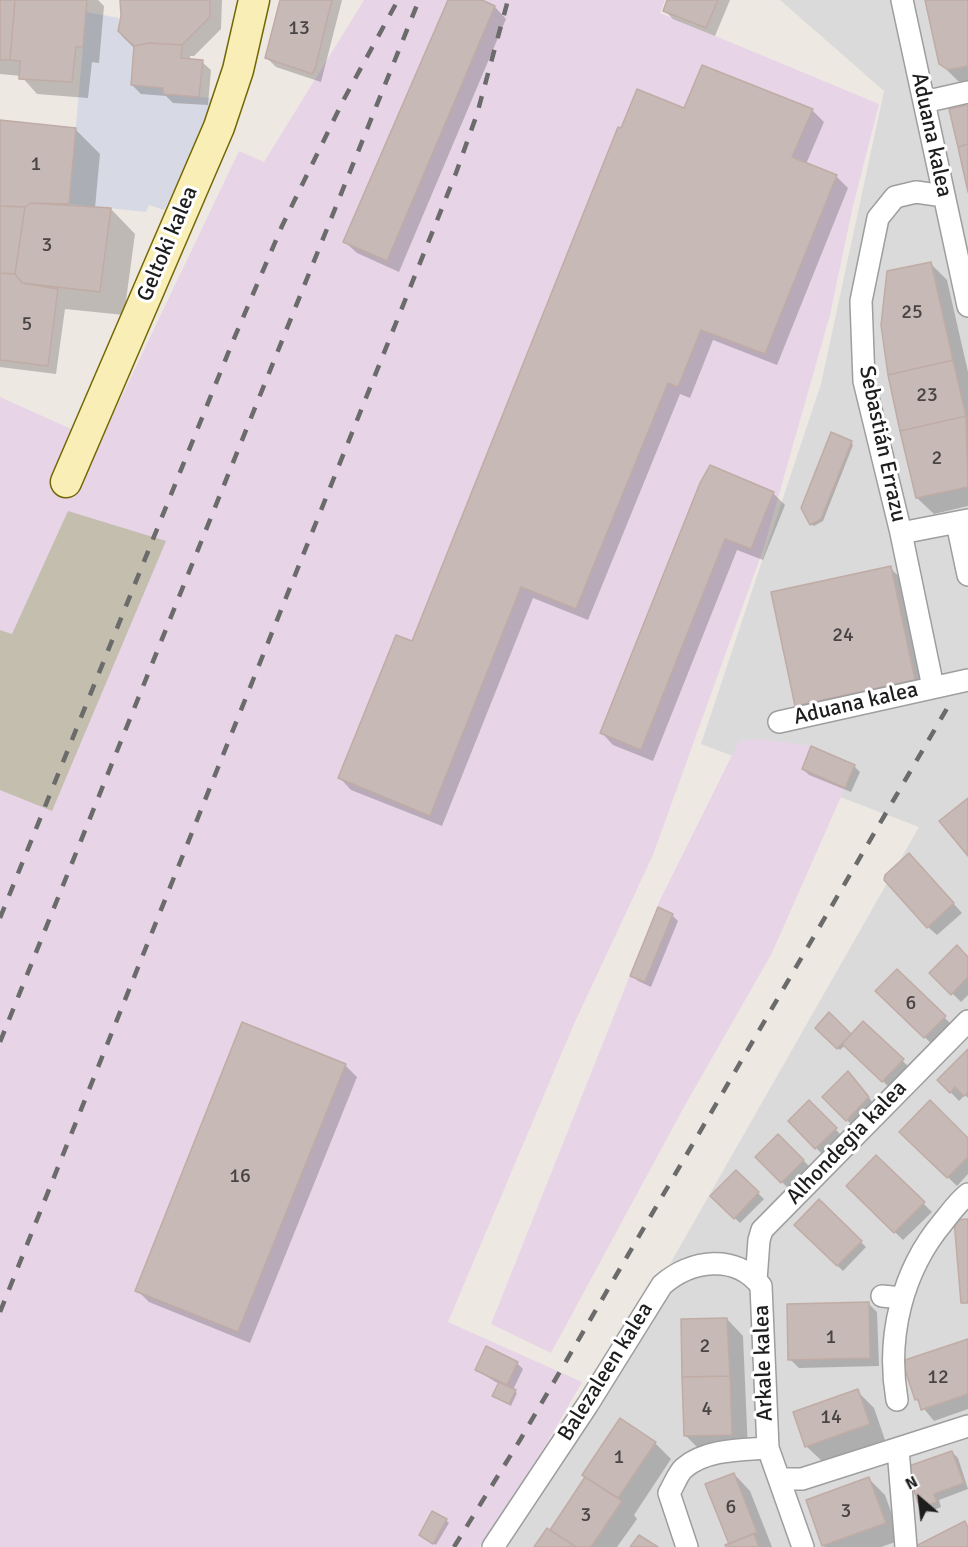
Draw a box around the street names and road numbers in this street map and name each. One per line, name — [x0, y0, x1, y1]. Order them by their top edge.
street label: Aduana kalea — [905, 70, 957, 200]
street label: Geltoki kalea — [132, 182, 204, 306]
street label: Sebastián Errazu — [853, 364, 911, 524]
street label: Aduana kalea — [791, 677, 921, 731]
street label: Alhondegia kalea — [781, 1076, 913, 1210]
street label: Balezaleen kalea — [553, 1298, 659, 1446]
street label: Arkale kalea — [749, 1304, 779, 1422]

